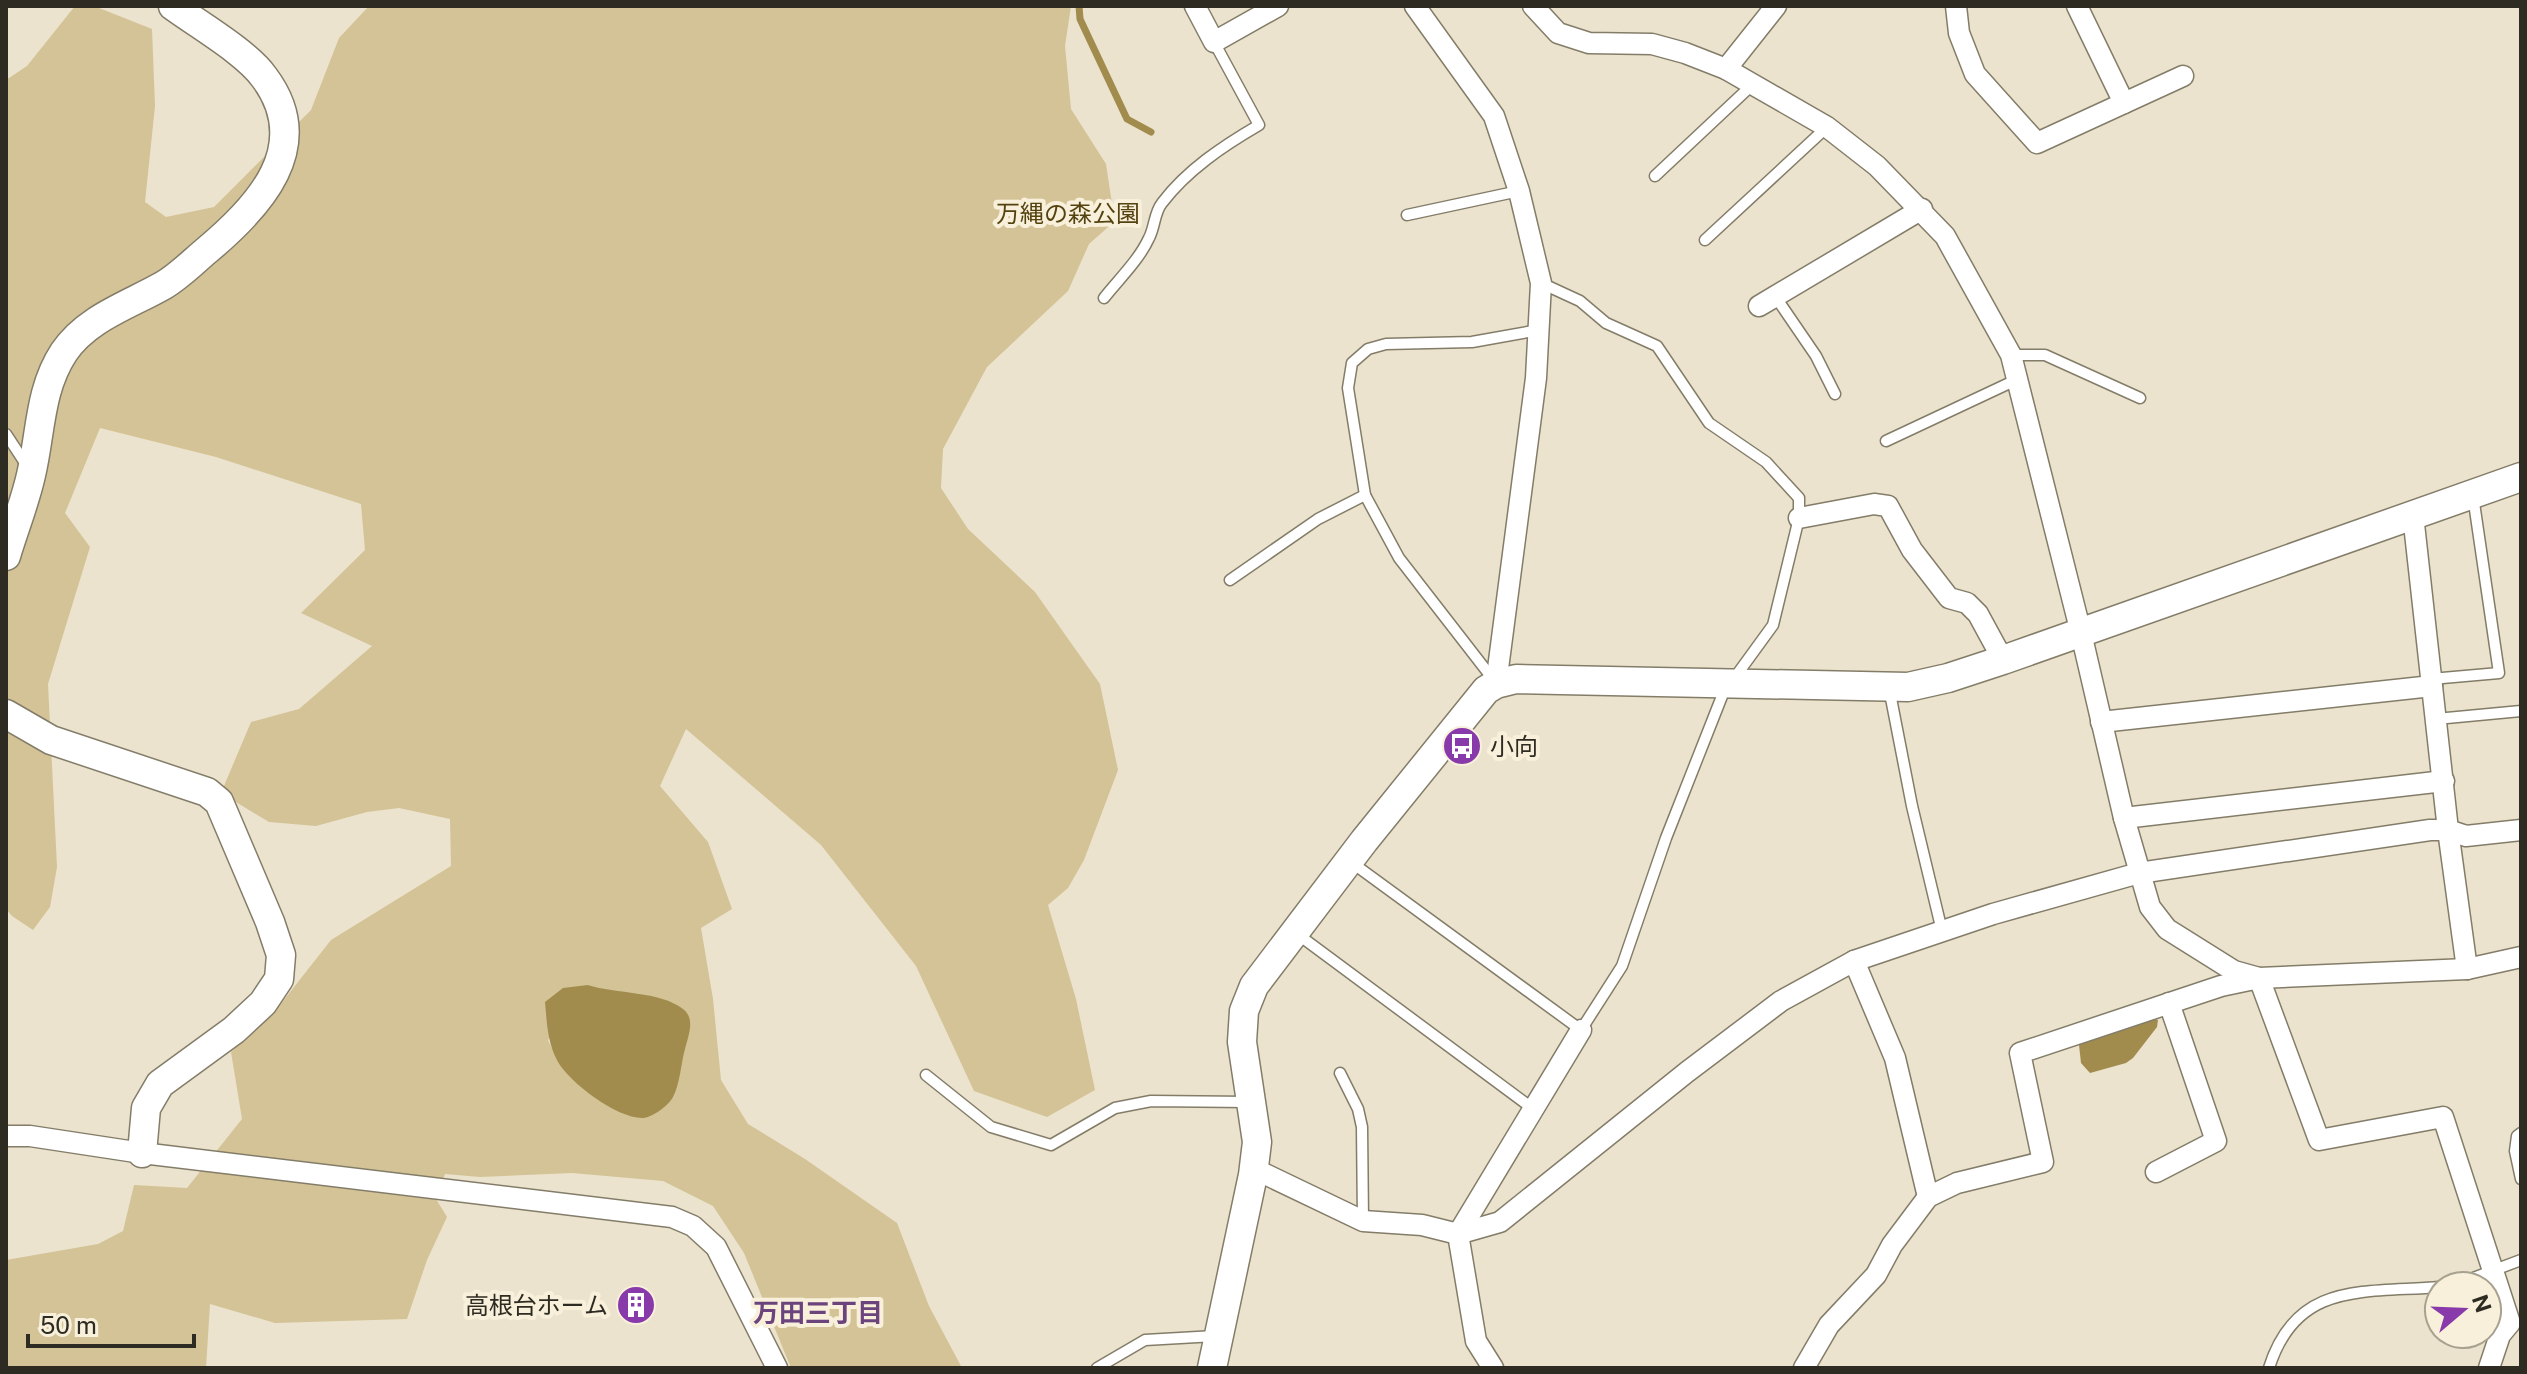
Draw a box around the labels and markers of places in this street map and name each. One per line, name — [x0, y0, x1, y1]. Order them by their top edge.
bus stop icon: 小向 — [1441, 725, 1483, 767]
place label: 小向 — [1490, 732, 1538, 760]
building icon: 高根台ホーム — [615, 1284, 657, 1326]
place label: 高根台ホーム — [465, 1291, 608, 1319]

